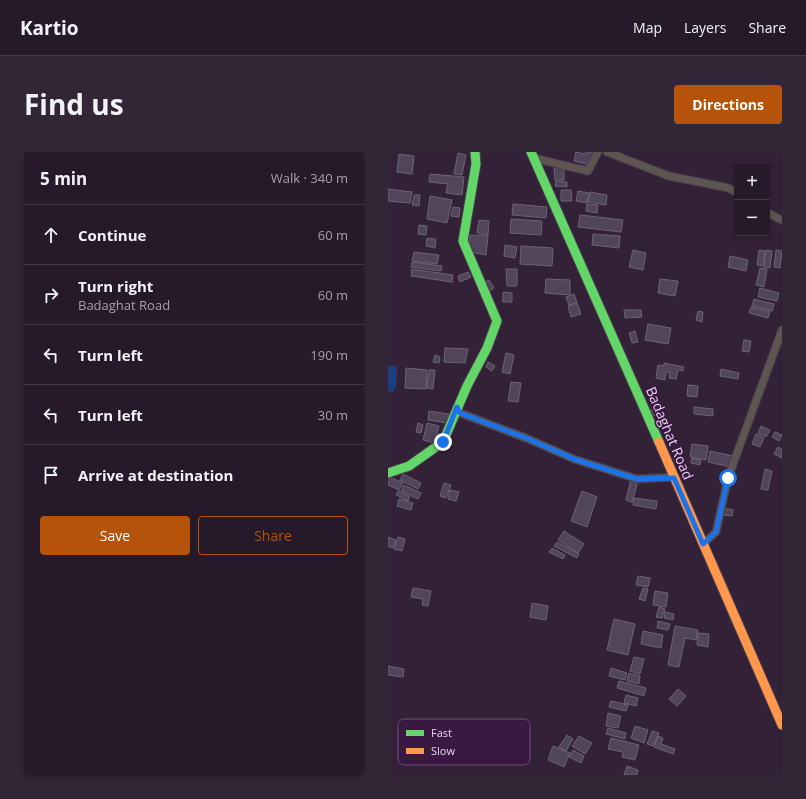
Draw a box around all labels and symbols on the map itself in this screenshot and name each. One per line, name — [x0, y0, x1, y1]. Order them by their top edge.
street label: Badaghat Road — [642, 384, 698, 482]
route end — [434, 433, 452, 451]
route start — [719, 469, 737, 487]
legend — [398, 719, 530, 765]
text: Fast — [431, 725, 452, 740]
text: Slow — [431, 743, 455, 758]

